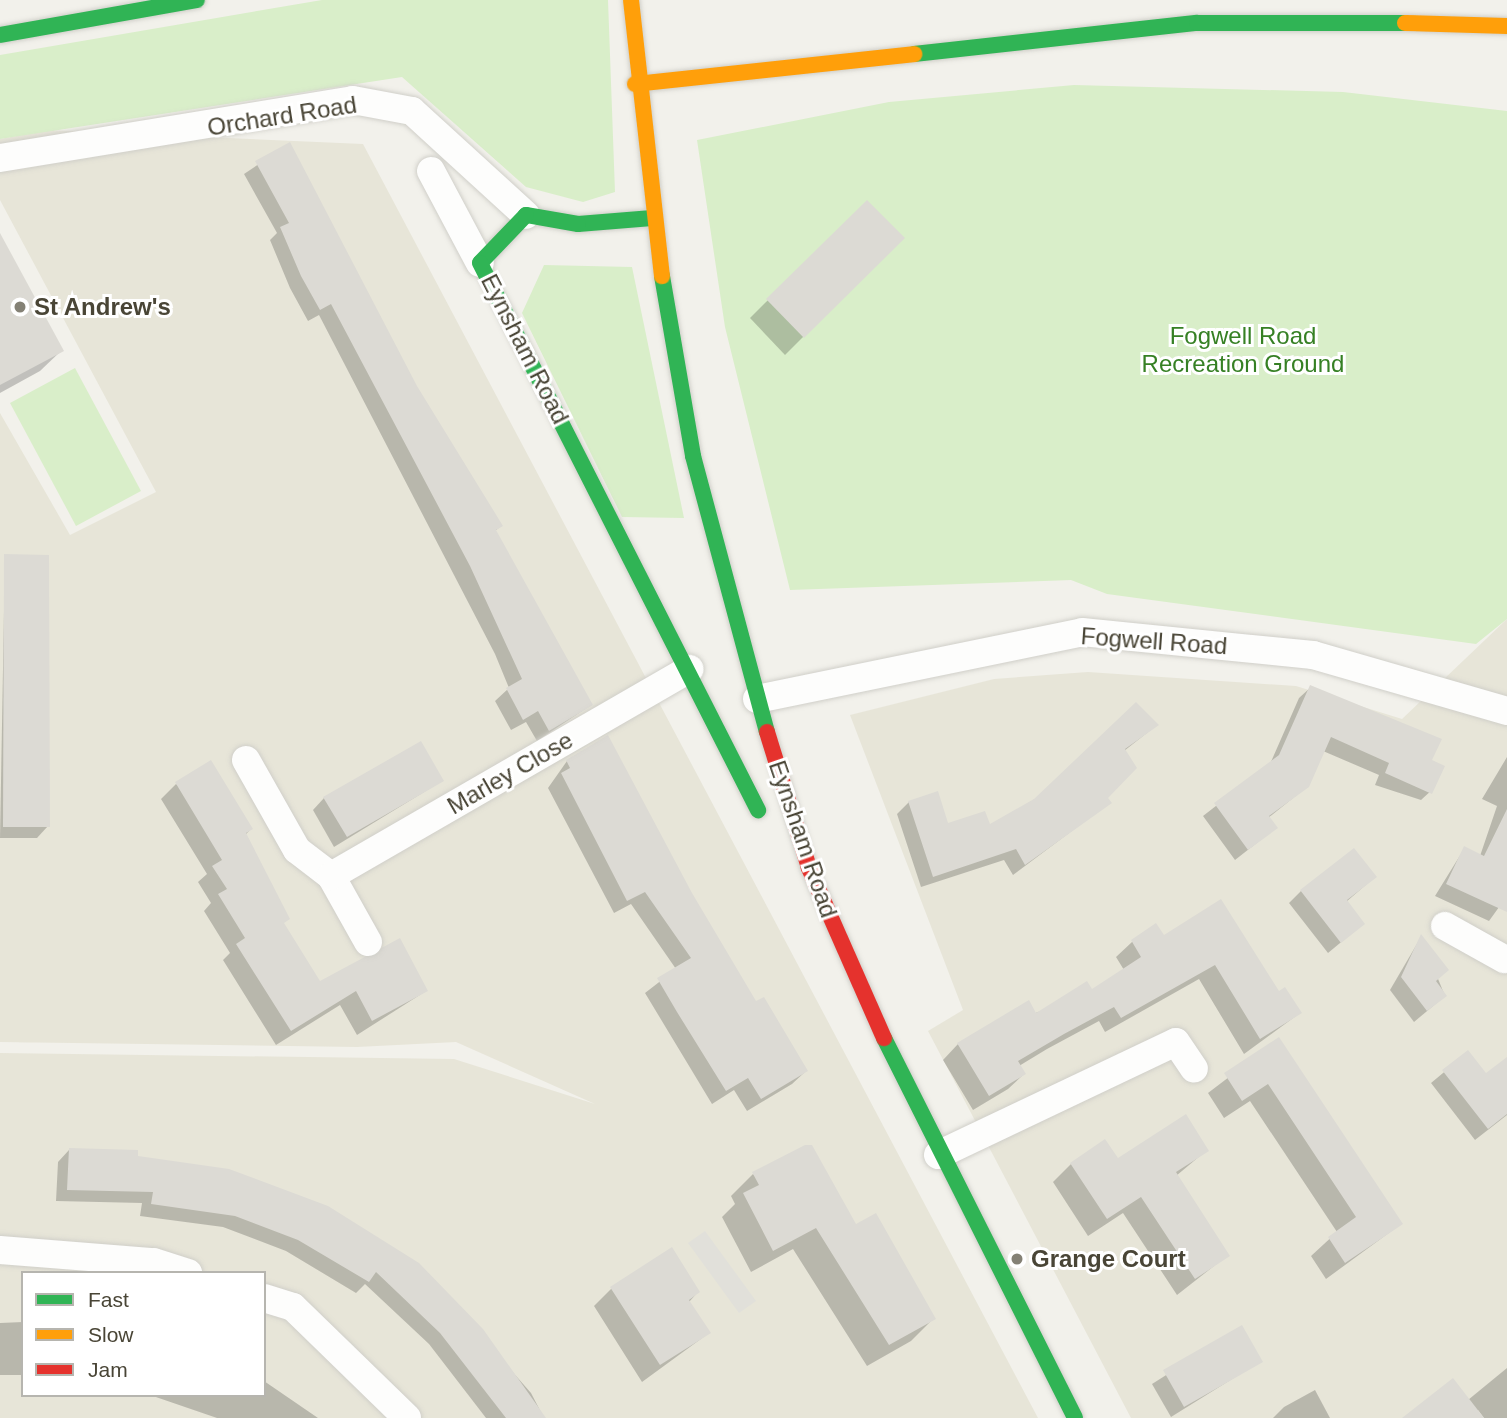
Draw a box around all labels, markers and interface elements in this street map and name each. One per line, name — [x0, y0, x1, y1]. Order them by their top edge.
street label: Orchard Road — [205, 90, 359, 142]
street label: Eynsham Road — [475, 269, 575, 429]
place label: St Andrew's — [34, 293, 172, 321]
marker: St Andrew's — [12, 299, 28, 315]
park label: Fogwell Road Recreation Ground — [1142, 322, 1344, 378]
street label: Fogwell Road — [1080, 622, 1228, 660]
street label: Marley Close — [442, 726, 578, 820]
street label: Eynsham Road — [763, 757, 843, 921]
place label: Grange Court — [1031, 1245, 1186, 1273]
marker: Grange Court — [1009, 1251, 1025, 1267]
legend — [21, 1271, 266, 1397]
text: Fast — [88, 1288, 129, 1311]
text: Slow — [88, 1323, 134, 1346]
text: Jam — [88, 1358, 128, 1381]

